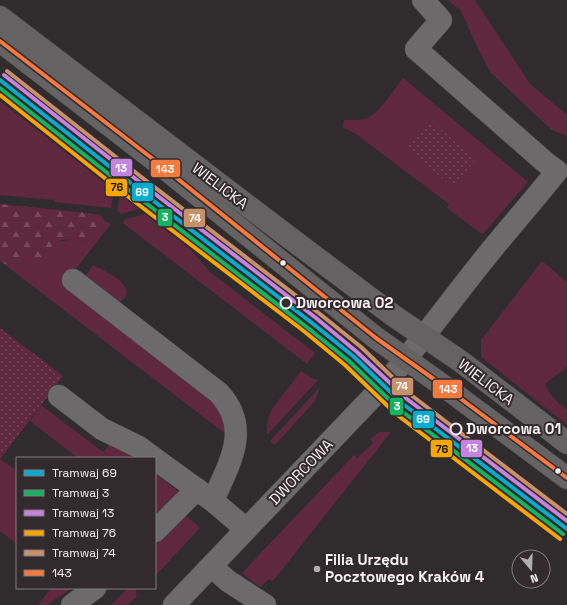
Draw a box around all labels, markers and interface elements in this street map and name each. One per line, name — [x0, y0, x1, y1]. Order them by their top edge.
line badge: 13 — [110, 158, 133, 177]
street label: WIELICKA — [189, 158, 253, 213]
line badge: 143 — [150, 159, 181, 178]
text: 13 — [115, 161, 127, 175]
text: 143 — [156, 162, 175, 176]
line badge: 76 — [105, 178, 128, 197]
text: 76 — [111, 180, 124, 194]
line badge: 69 — [131, 182, 154, 202]
text: 69 — [135, 185, 149, 199]
line badge: 3 — [157, 208, 173, 227]
line badge: 74 — [183, 208, 206, 228]
text: 3 — [162, 210, 169, 224]
text: 74 — [189, 211, 201, 225]
unlabelled marker — [278, 258, 288, 268]
place label: Dworcowa 02 — [296, 293, 393, 312]
marker: Dworcowa 02 — [279, 296, 293, 310]
street label: WIELICKA — [455, 354, 519, 409]
line badge: 74 — [391, 377, 414, 396]
text: 74 — [396, 379, 408, 393]
line badge: 143 — [432, 379, 463, 399]
text: 143 — [439, 382, 458, 396]
line badge: 3 — [389, 397, 404, 416]
text: 3 — [394, 399, 401, 413]
line badge: 69 — [412, 410, 435, 429]
text: 69 — [416, 412, 430, 426]
place label: Dworcowa 01 — [466, 419, 561, 438]
marker: Dworcowa 01 — [449, 422, 463, 436]
street label: DWORCOWA — [265, 434, 337, 508]
line badge: 76 — [430, 439, 453, 458]
line badge: 13 — [460, 439, 483, 458]
text: 13 — [466, 441, 478, 455]
text: 76 — [436, 442, 449, 456]
legend — [16, 457, 156, 589]
text: Tramwaj 69 — [52, 465, 117, 481]
unlabelled marker — [553, 466, 563, 476]
text: Tramwaj 3 — [52, 485, 109, 501]
text: Tramwaj 13 — [52, 505, 114, 521]
text: Tramwaj 76 — [52, 525, 116, 541]
text: Tramwaj 74 — [52, 545, 116, 561]
north arrow — [511, 549, 551, 589]
place label: Filia Urzędu Pocztowego Kraków 4 — [325, 550, 485, 586]
marker: Filia Urzędu Pocztowego Kraków 4 — [312, 564, 322, 574]
text: 143 — [52, 565, 72, 581]
text: N — [528, 571, 540, 586]

